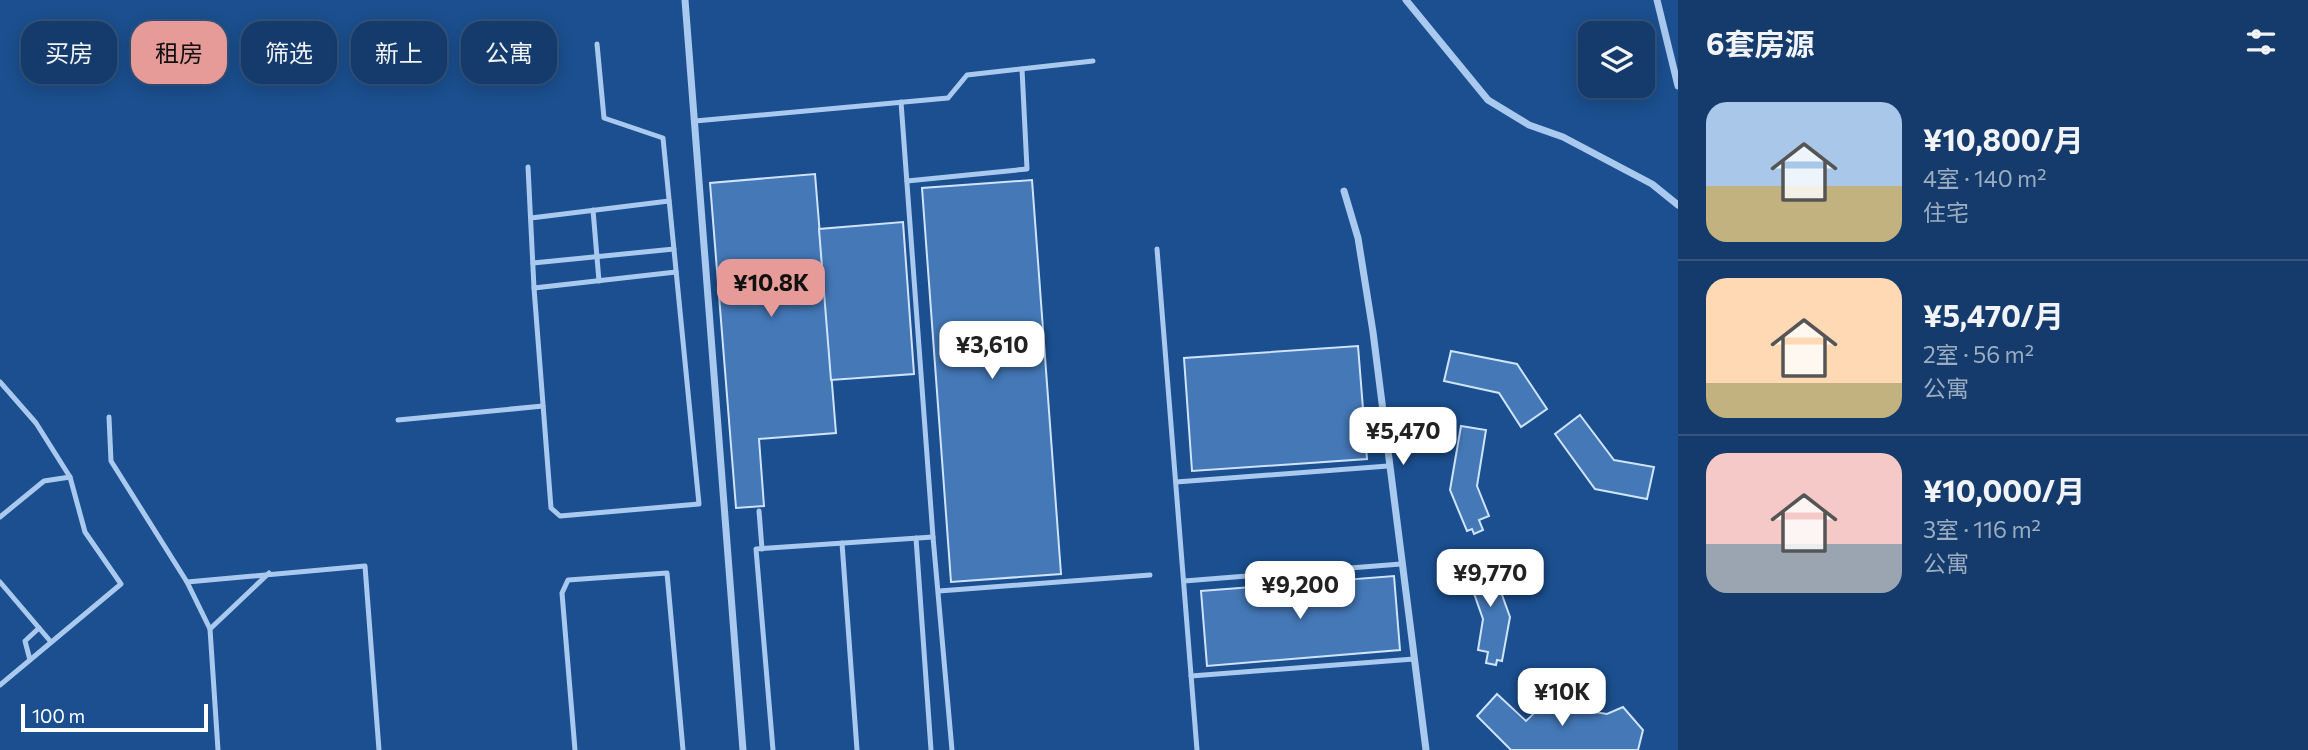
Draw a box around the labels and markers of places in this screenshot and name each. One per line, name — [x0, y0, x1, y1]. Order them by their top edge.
pin: ¥10.8K — [714, 260, 828, 319]
pin: ¥3,610 — [935, 322, 1049, 381]
pin: ¥5,470 — [1346, 407, 1460, 467]
pin: ¥9,770 — [1433, 550, 1547, 609]
pin: ¥9,200 — [1243, 562, 1357, 621]
pin: ¥10K — [1521, 668, 1603, 728]

